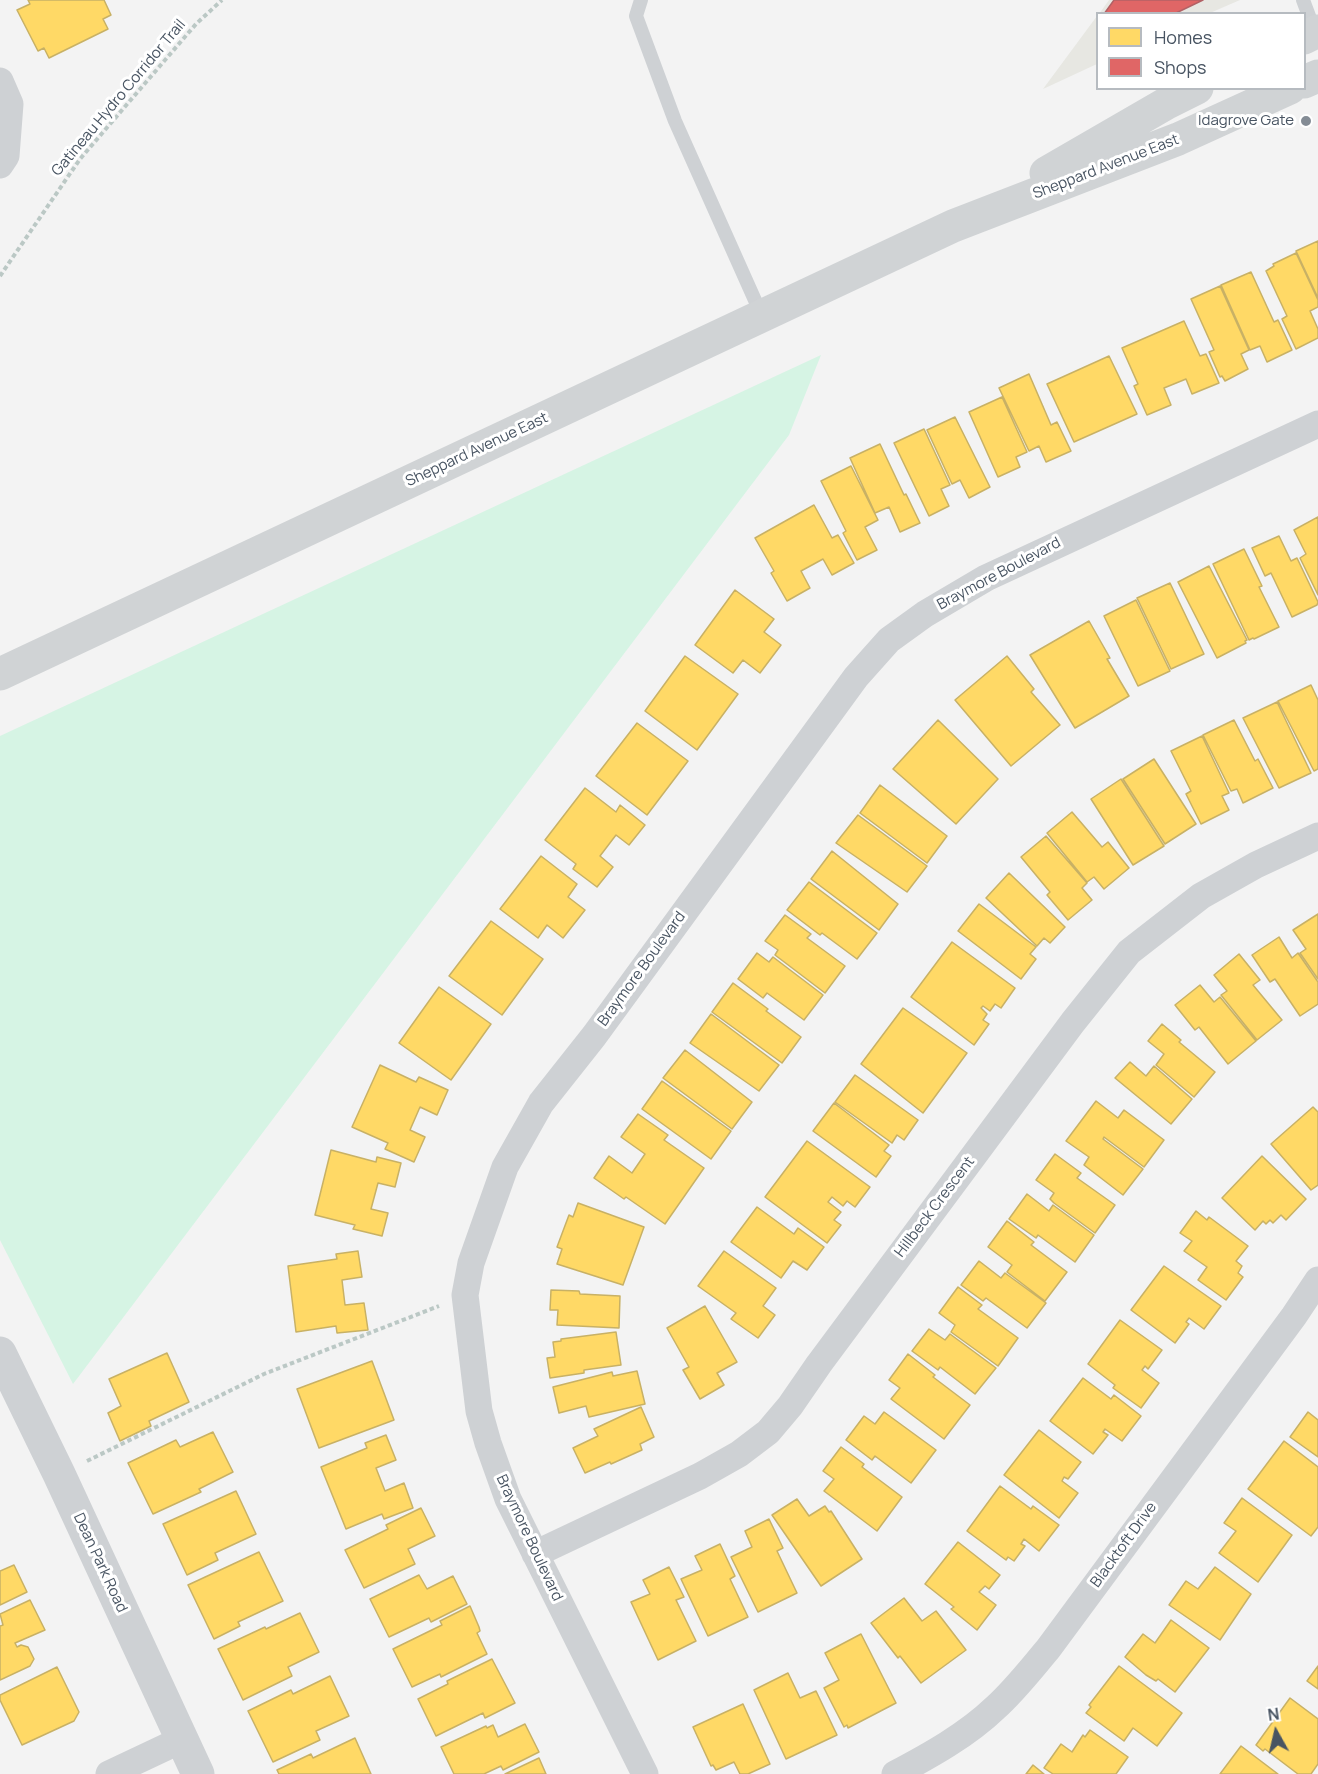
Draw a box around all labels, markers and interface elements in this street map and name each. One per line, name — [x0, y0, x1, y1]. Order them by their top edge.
legend — [1096, 12, 1306, 90]
street label: Gatineau Hydro Corridor Trail — [48, 16, 190, 180]
text: Homes — [1154, 25, 1212, 49]
text: Shops — [1154, 55, 1206, 79]
place label: Idagrove Gate — [1198, 112, 1294, 130]
marker: Idagrove Gate — [1299, 114, 1313, 128]
street label: Sheppard Avenue East — [1030, 131, 1182, 203]
street label: Sheppard Avenue East — [403, 409, 551, 491]
street label: Braymore Boulevard — [934, 534, 1064, 614]
street label: Braymore Boulevard — [594, 908, 690, 1030]
street label: Hillbeck Crescent — [891, 1153, 979, 1261]
street label: Braymore Boulevard — [492, 1472, 566, 1604]
street label: Blacktoft Drive — [1087, 1499, 1161, 1591]
street label: Dean Park Road — [69, 1511, 131, 1615]
north arrow — [1246, 1702, 1306, 1762]
text: N — [1266, 1702, 1281, 1726]

